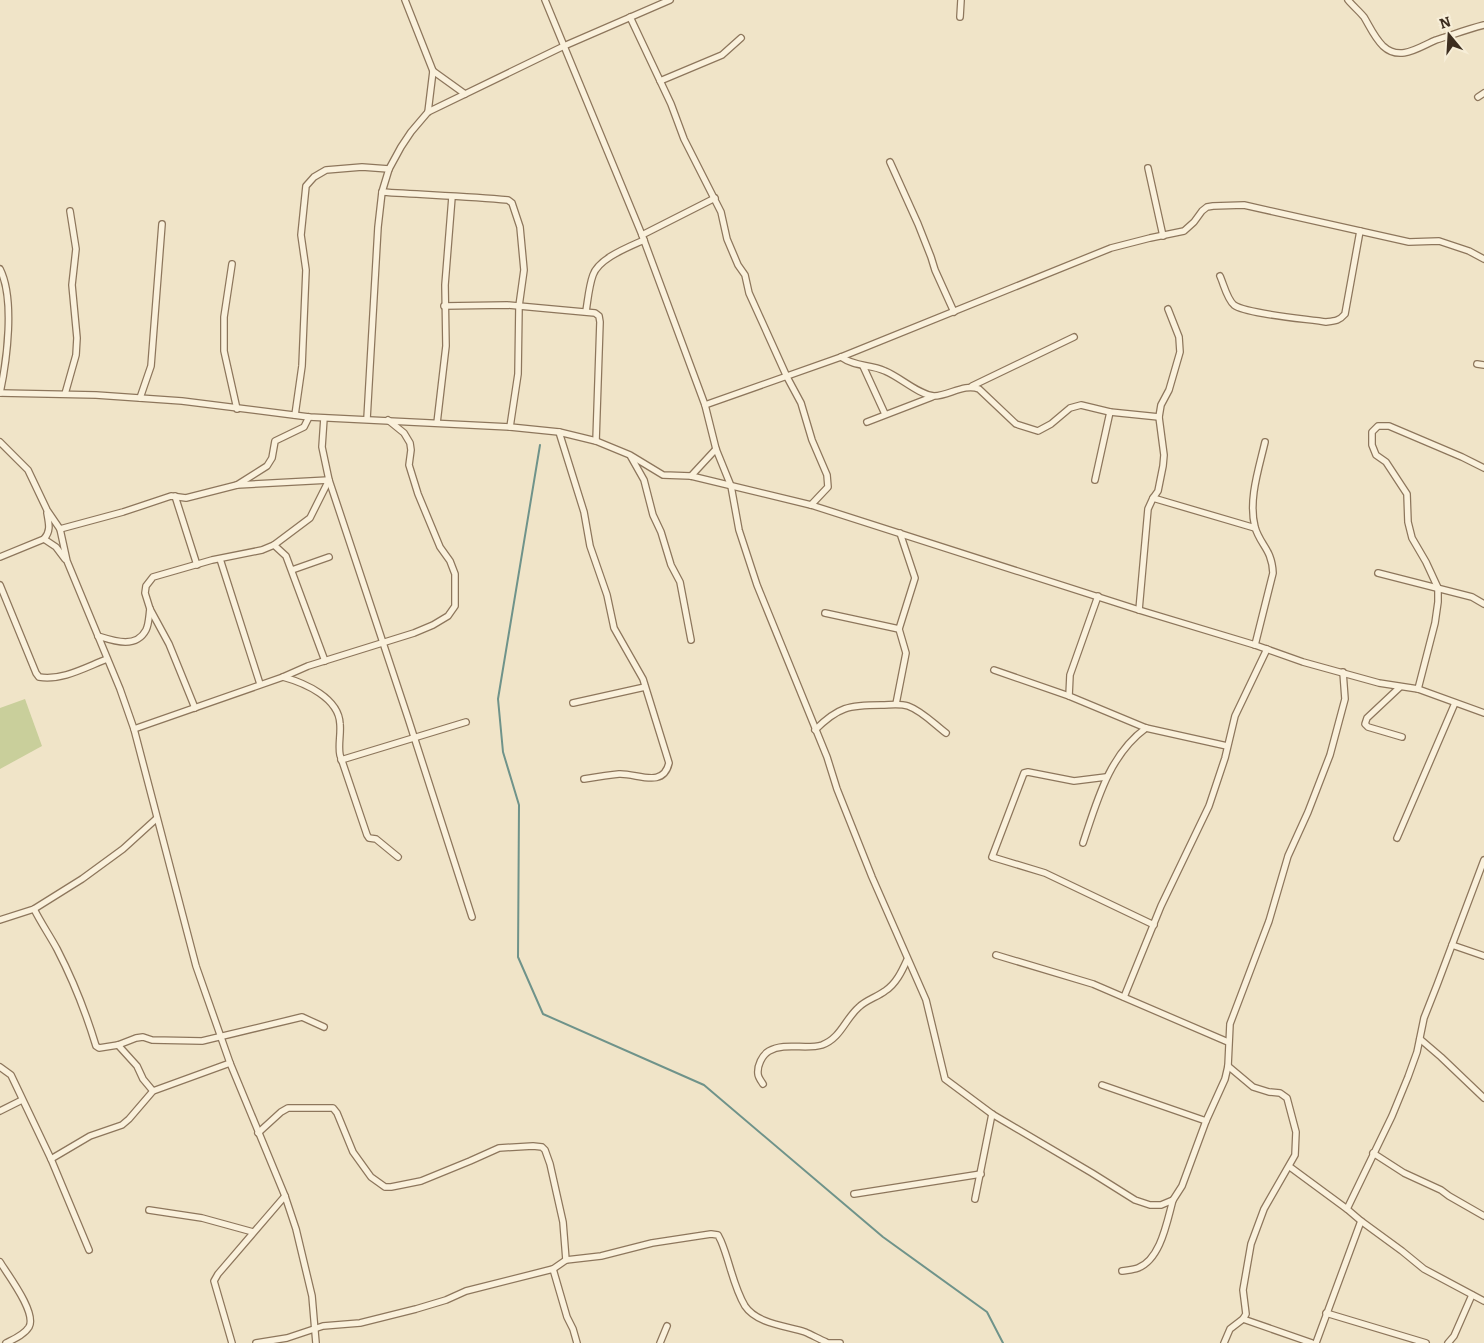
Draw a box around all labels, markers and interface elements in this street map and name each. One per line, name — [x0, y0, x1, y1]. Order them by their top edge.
north arrow — [1424, 10, 1474, 60]
text: N — [1437, 13, 1453, 33]

